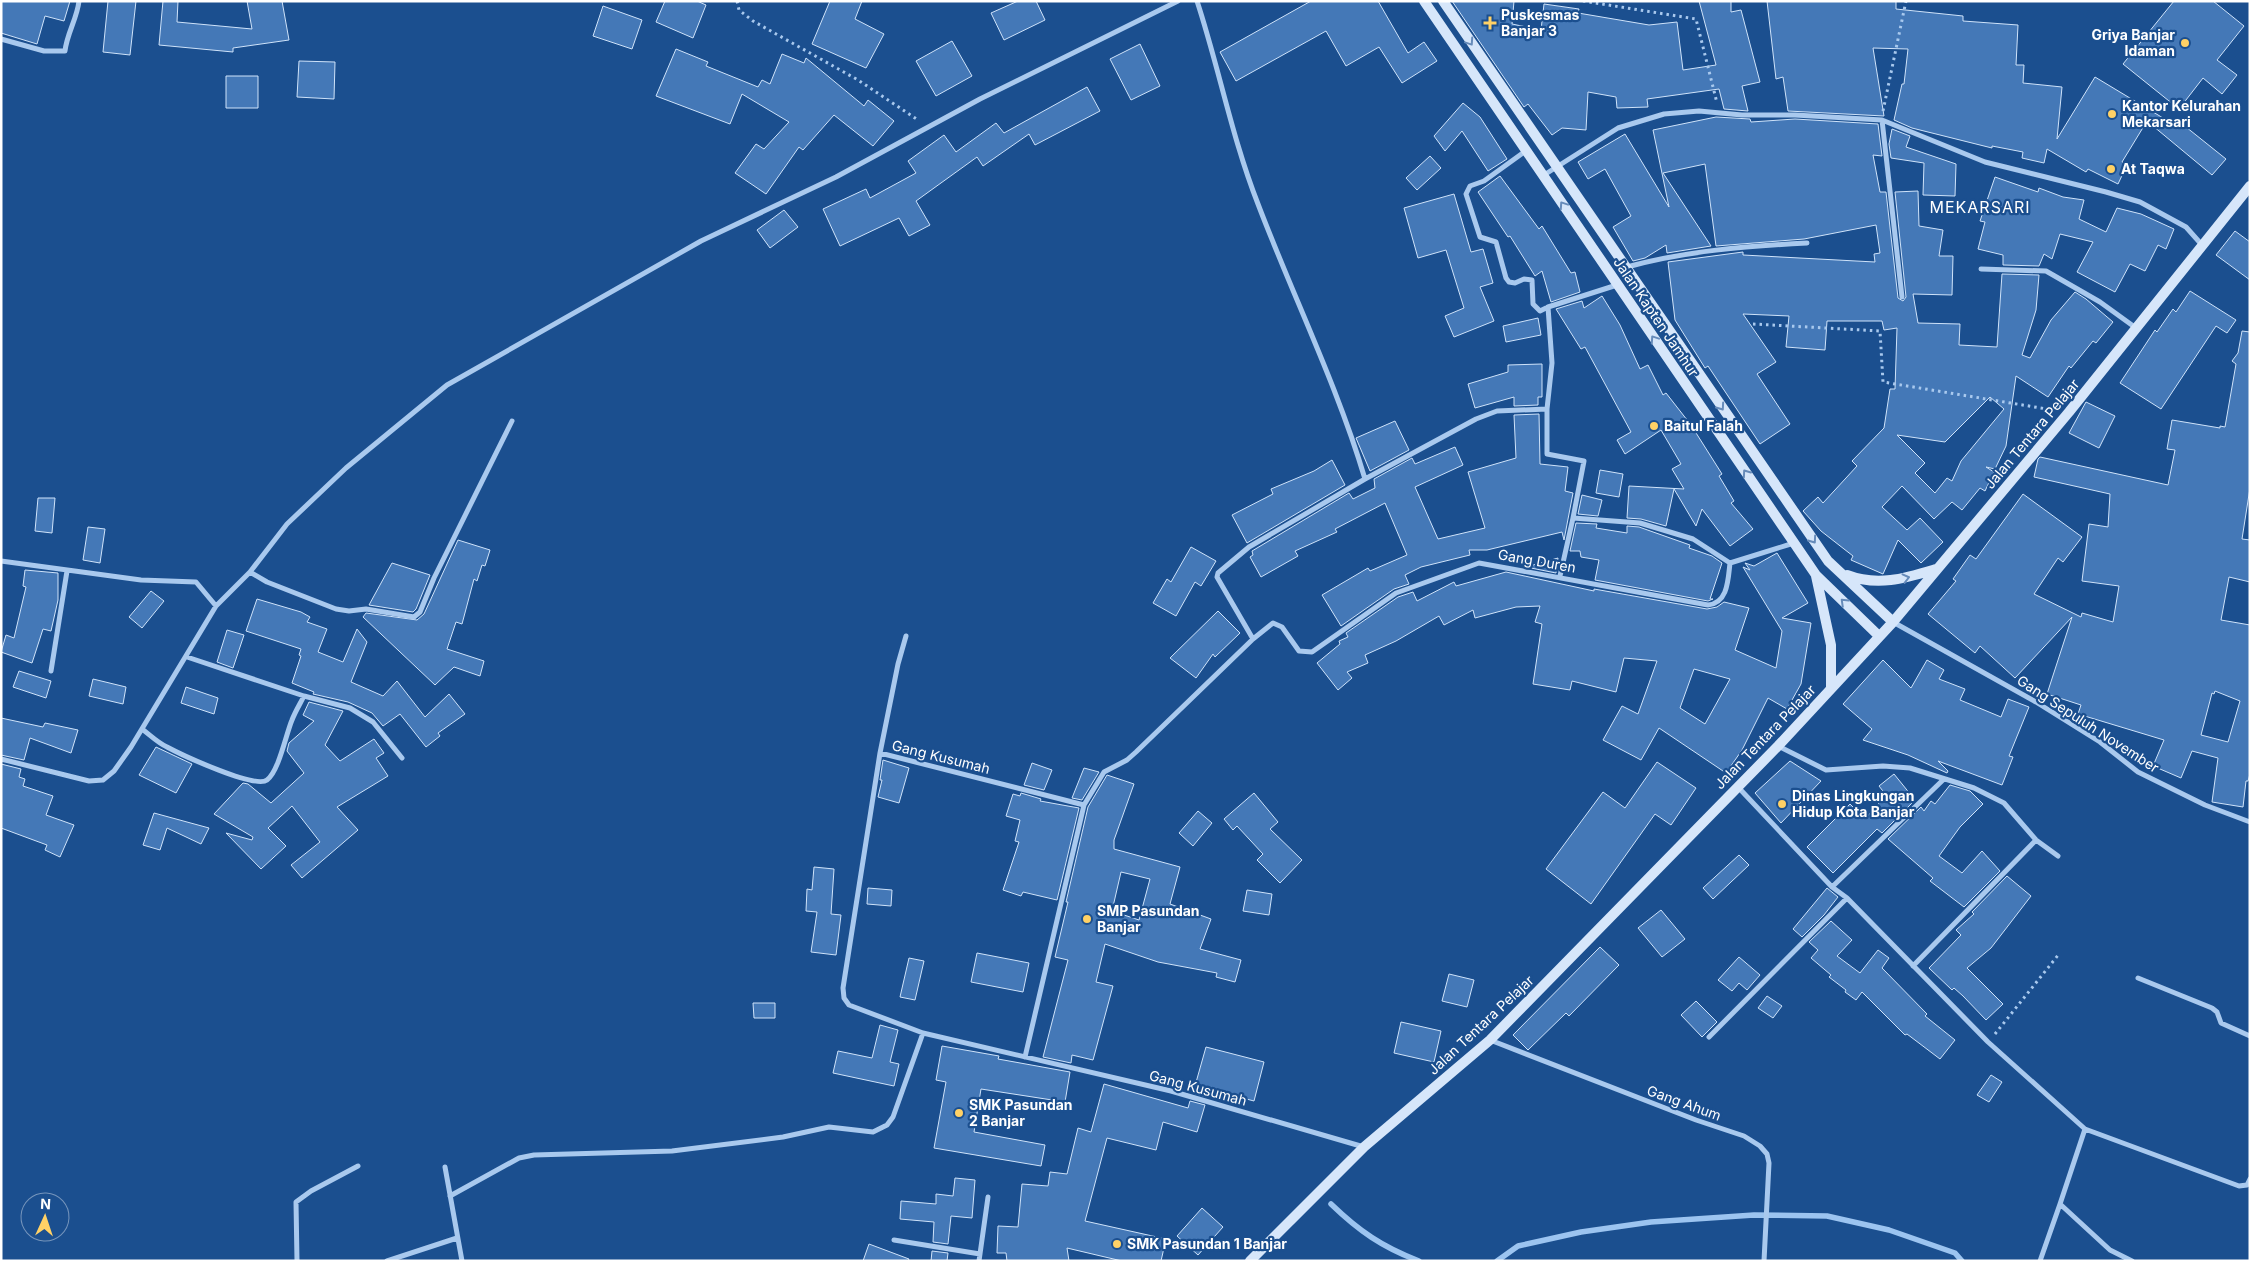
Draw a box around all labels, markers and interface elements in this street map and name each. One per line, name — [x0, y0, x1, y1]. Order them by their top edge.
place label: Puskesmas Banjar 3 — [1501, 6, 1580, 39]
marker: Puskesmas Banjar 3 — [1483, 16, 1497, 30]
place label: Griya Banjar Idaman — [2091, 26, 2175, 59]
one-way arrow — [1464, 36, 1474, 45]
marker: Griya Banjar Idaman — [2179, 37, 2191, 49]
place label: Kantor Kelurahan Mekarsari — [2122, 97, 2241, 130]
marker: Kantor Kelurahan Mekarsari — [2106, 108, 2118, 120]
place label: At Taqwa — [2121, 160, 2185, 177]
marker: At Taqwa — [2105, 163, 2117, 175]
district label: MEKARSARI — [1929, 197, 2031, 217]
one-way arrow — [1560, 201, 1570, 210]
street label: Jalan Kapten Jamhur — [1610, 254, 1703, 379]
one-way arrow — [1651, 336, 1660, 345]
street label: Jalan Tentara Pelajar — [1981, 375, 2083, 492]
one-way arrow — [1715, 401, 1724, 410]
place label: Baitul Falah — [1664, 417, 1743, 434]
marker: Baitul Falah — [1648, 420, 1660, 432]
one-way arrow — [1743, 470, 1752, 479]
one-way arrow — [1807, 534, 1816, 544]
street label: Gang Duren — [1497, 545, 1577, 576]
one-way arrow — [1901, 573, 1910, 584]
one-way arrow — [1841, 599, 1850, 608]
street label: Gang Sepuluh November — [2014, 671, 2162, 776]
street label: Jalan Tentara Pelajar — [1711, 681, 1819, 792]
street label: Gang Kusumah — [890, 736, 992, 777]
place label: Dinas Lingkungan Hidup Kota Banjar — [1792, 787, 1915, 820]
marker: Dinas Lingkungan Hidup Kota Banjar — [1776, 798, 1788, 810]
place label: SMP Pasundan Banjar — [1097, 902, 1200, 935]
marker: SMP Pasundan Banjar — [1081, 913, 1093, 925]
street label: Jalan Tentara Pelajar — [1424, 971, 1537, 1078]
street label: Gang Kusumah — [1147, 1066, 1249, 1109]
street label: Gang Ahum — [1645, 1081, 1724, 1124]
place label: SMK Pasundan 2 Banjar — [969, 1096, 1073, 1129]
marker: SMK Pasundan 2 Banjar — [953, 1107, 965, 1119]
north arrow — [20, 1192, 70, 1242]
text: N — [40, 1195, 51, 1212]
place label: SMK Pasundan 1 Banjar — [1127, 1235, 1287, 1252]
marker: SMK Pasundan 1 Banjar — [1111, 1238, 1123, 1250]

